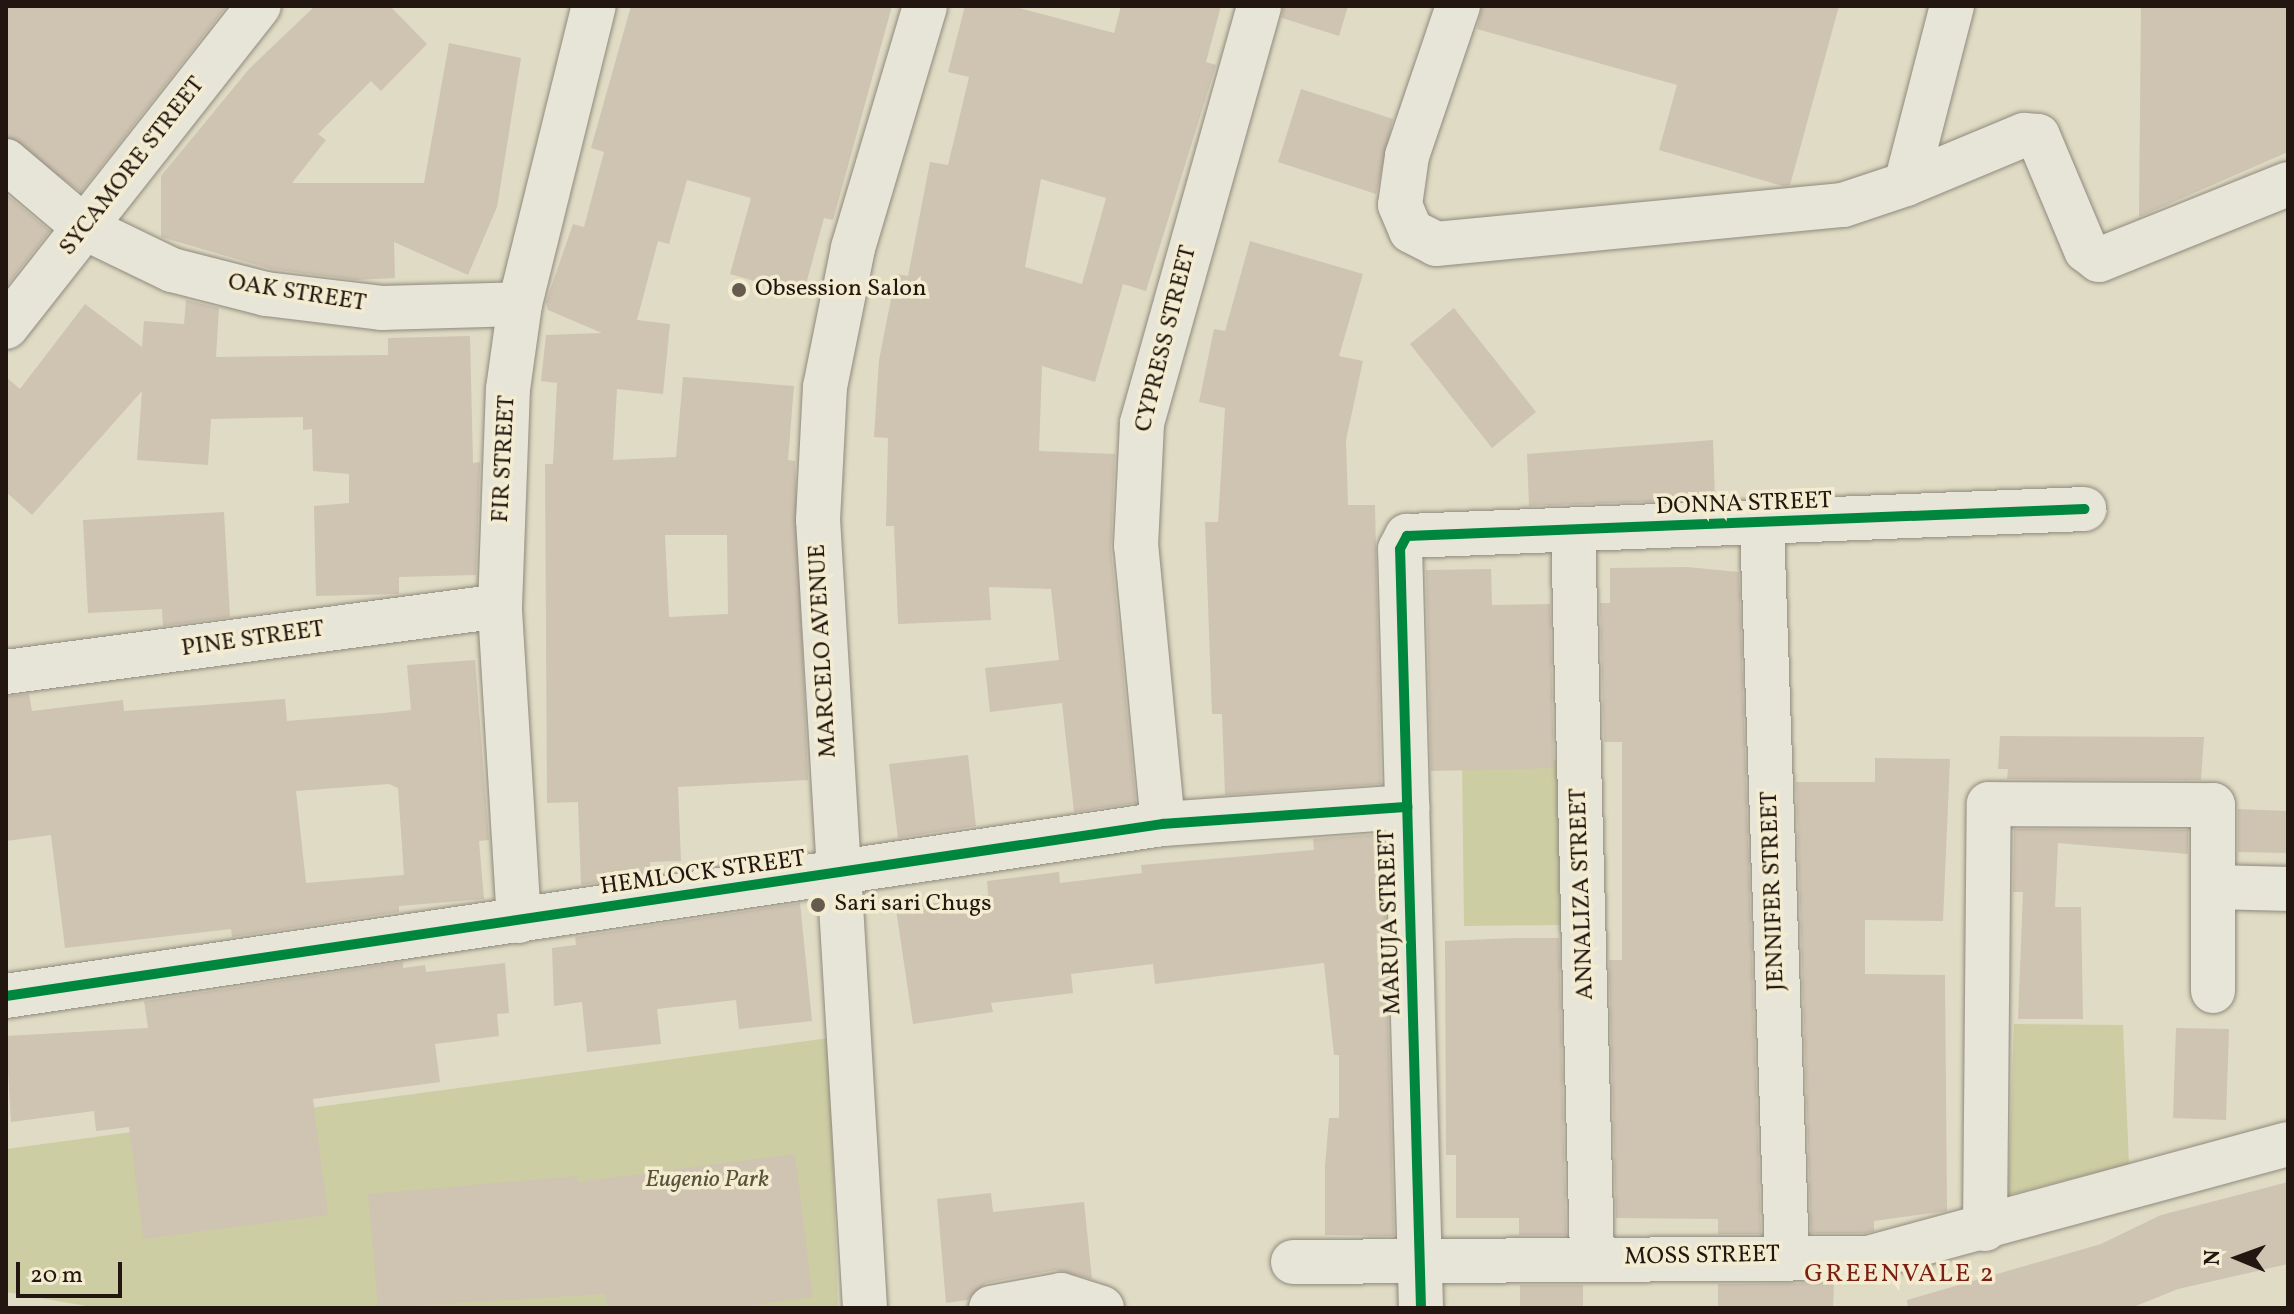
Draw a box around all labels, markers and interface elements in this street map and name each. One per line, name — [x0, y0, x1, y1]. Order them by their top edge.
street label: SYCAMORE STREET — [54, 72, 212, 262]
street label: CYPRESS STREET — [1130, 243, 1204, 435]
street label: OAK STREET — [226, 269, 368, 319]
place label: Obsession Salon — [755, 276, 926, 304]
marker: Obsession Salon — [730, 281, 748, 299]
street label: FIR STREET — [487, 394, 523, 524]
street label: DONNA STREET — [1655, 488, 1833, 522]
street label: MARCELO AVENUE — [804, 543, 844, 759]
street label: PINE STREET — [180, 616, 326, 664]
street label: ANNALIZA STREET — [1565, 787, 1601, 1001]
street label: JENNIFER STREET — [1756, 791, 1792, 991]
street label: MARUJA STREET — [1373, 829, 1409, 1015]
street label: HEMLOCK STREET — [598, 845, 808, 903]
place label: Sari sari Chugs — [834, 891, 992, 919]
marker: Sari sari Chugs — [809, 896, 827, 914]
park label: Eugenio Park — [645, 1167, 769, 1195]
north arrow — [2198, 1218, 2278, 1298]
street label: MOSS STREET — [1624, 1241, 1780, 1273]
scale bar — [20, 1246, 126, 1296]
text: N — [2198, 1249, 2229, 1266]
text: 20 m — [30, 1259, 83, 1293]
district label: GREENVALE 2 — [1804, 1259, 1996, 1291]

